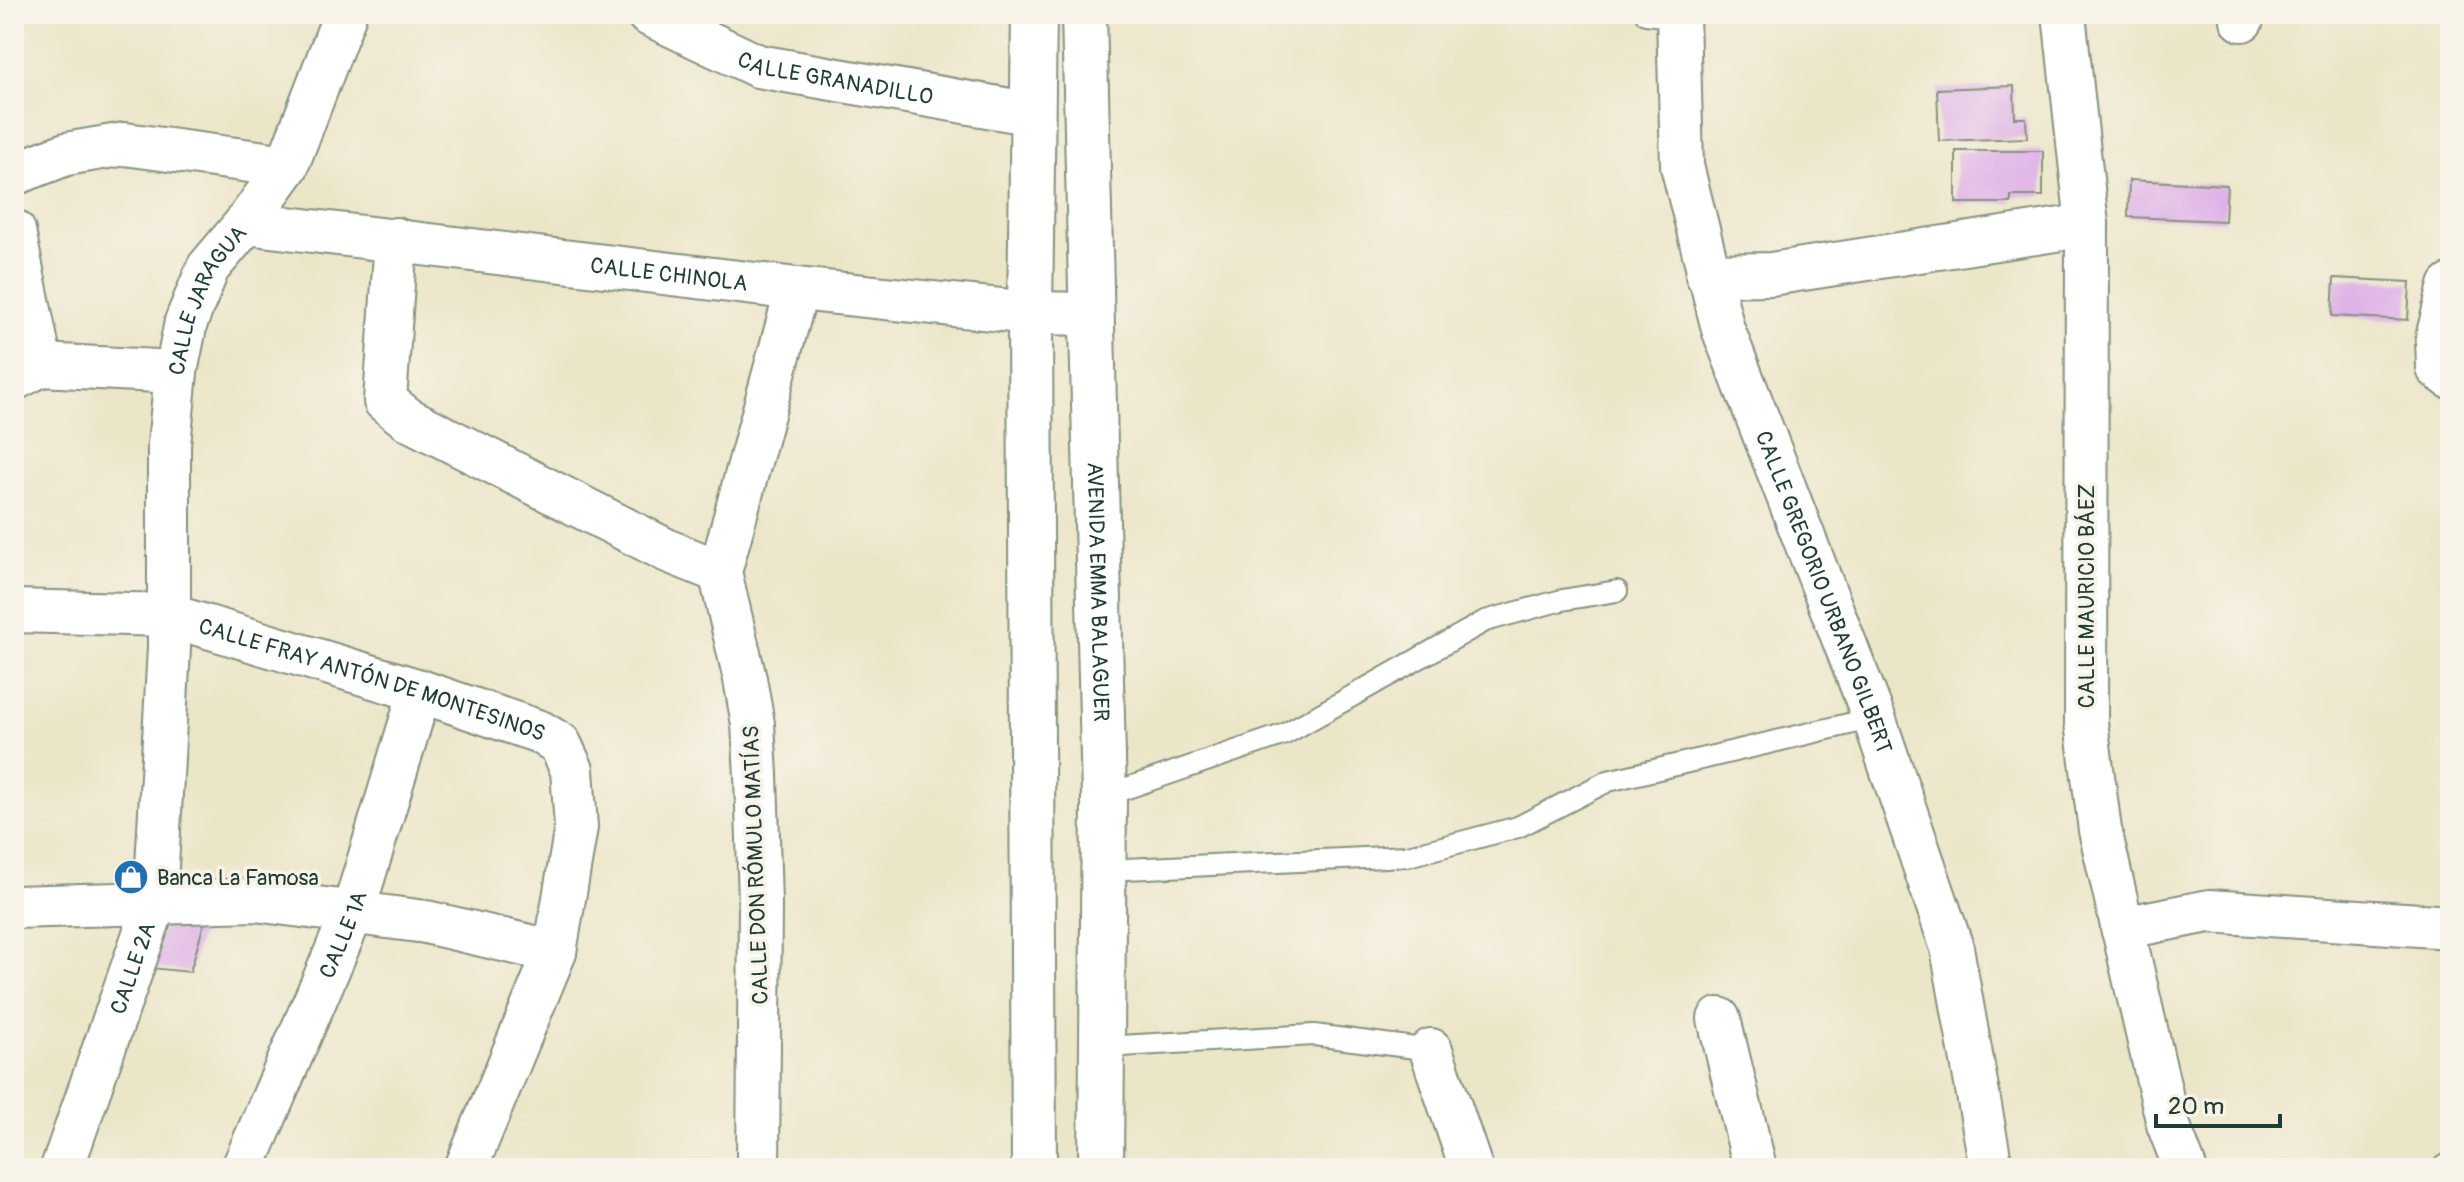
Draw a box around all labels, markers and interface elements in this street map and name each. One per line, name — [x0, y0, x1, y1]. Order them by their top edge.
street label: CALLE GRANADILLO — [733, 45, 935, 111]
street label: CALLE JARAGUA — [163, 220, 253, 378]
street label: CALLE CHINOLA — [589, 251, 749, 298]
street label: CALLE GREGORIO URBANO GILBERT — [1749, 427, 1898, 757]
street label: AVENIDA EMMA BALAGUER — [1080, 462, 1115, 722]
street label: CALLE MAURICIO BÁEZ — [2073, 484, 2101, 708]
street label: CALLE FRAY ANTÓN DE MONTESINOS — [195, 612, 549, 748]
street label: CALLE DON RÓMULO MATÍAS — [737, 725, 775, 1005]
shop icon: Banca La Famosa — [112, 858, 150, 896]
place label: Banca La Famosa — [157, 864, 319, 892]
street label: CALLE 1A — [313, 888, 374, 983]
street label: CALLE 2A — [104, 919, 162, 1018]
scale bar — [2156, 1078, 2280, 1128]
text: 20 m — [2168, 1092, 2224, 1121]

